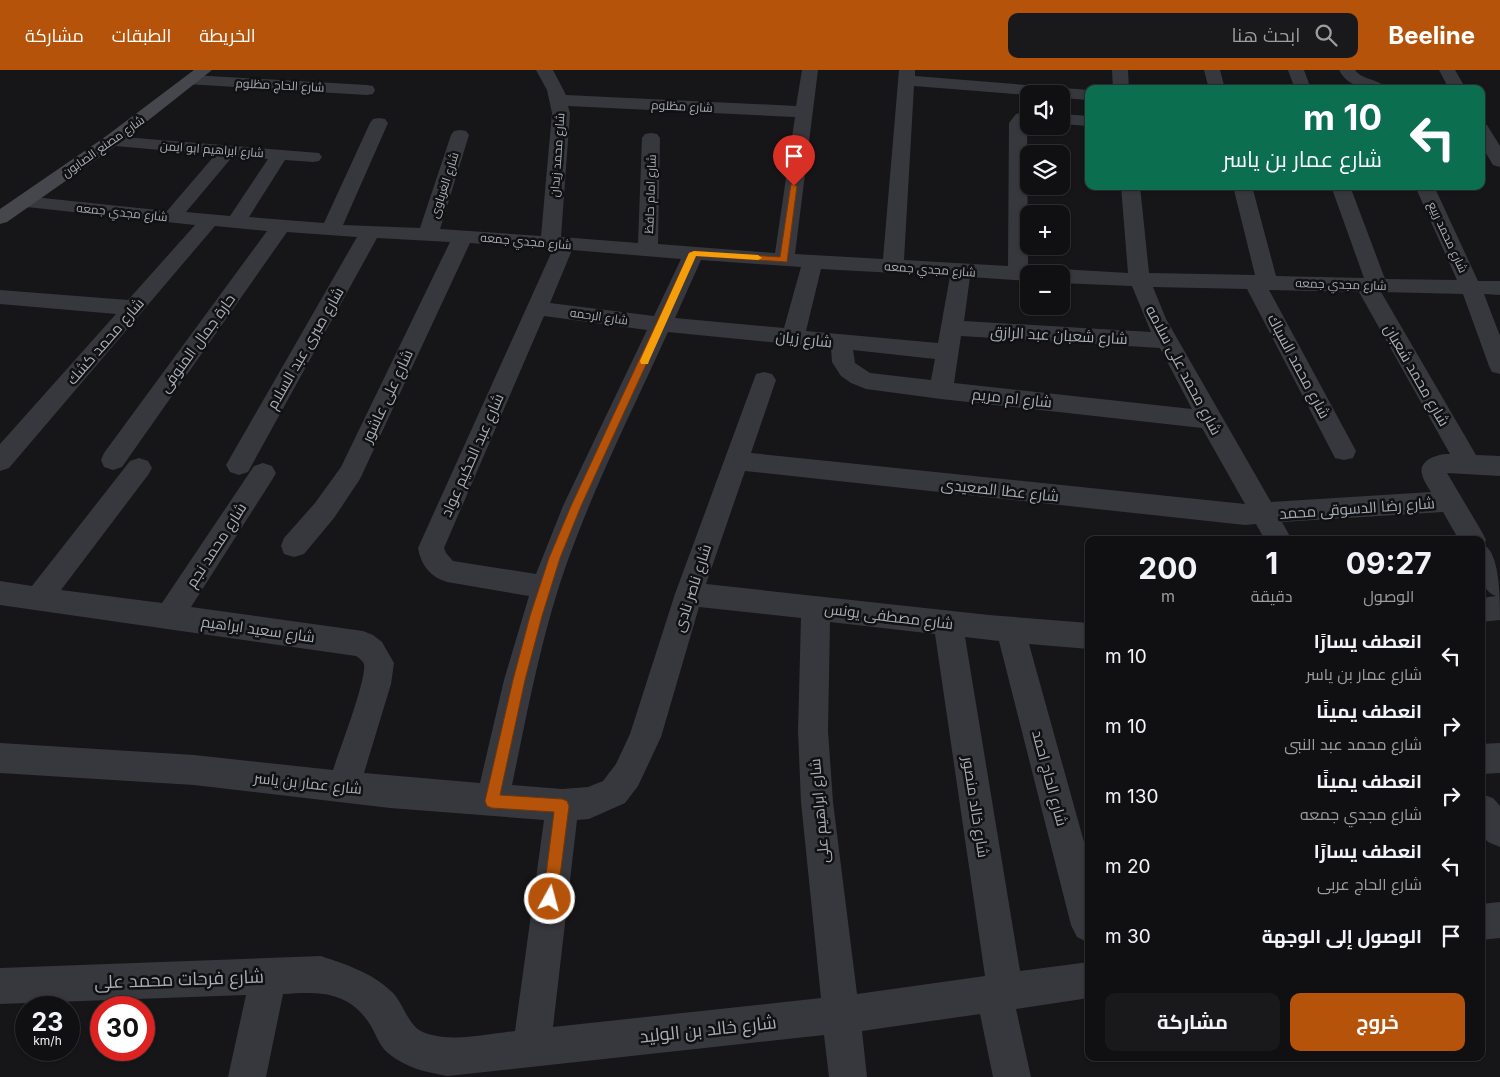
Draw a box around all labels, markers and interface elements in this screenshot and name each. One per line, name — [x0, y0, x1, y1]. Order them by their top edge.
search box — [1008, 13, 1358, 58]
icon: search — [1312, 21, 1340, 49]
text: Beeline — [1388, 21, 1475, 50]
text: ابحث هنا — [1231, 24, 1300, 47]
text: مشاركة — [25, 25, 84, 46]
text: الطبقات — [112, 25, 171, 46]
text: الخريطة — [199, 25, 256, 46]
street label: شارع الحاج مظلوم — [235, 75, 325, 96]
map controls — [1020, 85, 1070, 315]
button: sound — [1020, 85, 1070, 135]
text: 10 m — [1303, 96, 1382, 138]
street label: شارع مظلوم — [651, 97, 713, 116]
icon: left — [1400, 105, 1465, 170]
street label: شارع مصنع الصابون — [59, 112, 148, 181]
street label: شارع محمد زيدان — [547, 112, 568, 198]
pin — [773, 135, 815, 186]
street label: شارع ابراهيم ابو ايمن — [160, 138, 264, 161]
icon: arrive — [780, 142, 808, 170]
button: layers — [1020, 145, 1070, 195]
text: شارع عمار بن ياسر — [1223, 146, 1382, 172]
street label: شارع الغرباوى — [426, 150, 463, 220]
street label: شارع امام حافظ — [641, 154, 660, 234]
street label: شارع محمد ربيع — [1424, 199, 1471, 276]
street label: شارع مجدي جمعه — [75, 200, 168, 227]
button: + — [1020, 205, 1070, 255]
street label: شارع مجدي جمعه — [480, 230, 572, 255]
street label: شارع مجدي جمعه — [884, 258, 976, 283]
button: − — [1020, 265, 1070, 315]
street label: شارع مجدي جمعه — [1295, 275, 1387, 296]
street label: شارع صبرى عبد السلام — [262, 283, 350, 414]
street label: حارة جمال المنوفى — [155, 290, 240, 397]
street label: شارع محمد كشك — [62, 294, 149, 390]
street label: شارع محمد على سلامه — [1140, 302, 1226, 439]
street label: شارع الرحمه — [569, 305, 629, 328]
street label: شارع محمد السباك — [1262, 310, 1335, 423]
street label: شارع محمد شعبان — [1378, 320, 1454, 431]
street label: شارع شعبان عبد الرازق — [990, 322, 1128, 350]
street label: شارع زيان — [775, 327, 833, 353]
street label: شارع على عاشور — [357, 346, 419, 447]
street label: شارع ام مريم — [971, 384, 1053, 414]
street label: شارع عبد الحكيم عواد — [436, 390, 510, 521]
street label: شارع عطا الصعيدى — [940, 474, 1060, 508]
street label: شارع رضا الدسوقى محمد — [1279, 493, 1436, 525]
street label: شارع محمد نجم — [182, 499, 252, 592]
street label: شارع ناصر نادى — [669, 542, 717, 635]
text: 1 — [1265, 545, 1278, 581]
text: 09:27 — [1346, 545, 1432, 581]
text: 200 — [1138, 550, 1198, 586]
text: m — [1161, 586, 1175, 606]
text: دقيقة — [1251, 586, 1292, 606]
text: الوصول — [1363, 586, 1414, 606]
street label: شارع مصطفى يونس — [823, 599, 954, 635]
street label: شارع سعيد ابراهيم — [200, 612, 316, 648]
text: انعطف يسارًا — [1314, 630, 1422, 653]
icon: left — [1437, 642, 1465, 670]
text: 10 m — [1105, 645, 1147, 668]
text: شارع عمار بن ياسر — [1306, 664, 1422, 684]
text: انعطف يمينًا — [1316, 700, 1422, 723]
icon: right — [1437, 712, 1465, 740]
text: 10 m — [1105, 715, 1147, 738]
street label: شارع الحاج احمد — [1026, 728, 1072, 828]
text: شارع محمد عبد النبى — [1284, 734, 1422, 754]
street label: شارع خالد منصور — [957, 754, 993, 859]
street label: شارع ابراهيم على — [805, 758, 835, 864]
street label: شارع عمار بن ياسر — [252, 768, 363, 800]
text: انعطف يمينًا — [1316, 770, 1422, 793]
icon: right — [1437, 782, 1465, 810]
text: 130 m — [1105, 785, 1158, 808]
text: شارع مجدي جمعه — [1300, 804, 1422, 824]
text: انعطف يسارًا — [1314, 840, 1422, 863]
icon: left — [1437, 852, 1465, 880]
text: 20 m — [1105, 855, 1151, 878]
position arrow — [523, 872, 575, 924]
text: شارع الحاج عربى — [1317, 874, 1422, 894]
icon: arrive — [1437, 922, 1465, 950]
text: 30 m — [1105, 925, 1151, 948]
text: الوصول إلى الوجهة — [1262, 925, 1422, 948]
street label: شارع فرحات محمد على — [94, 966, 264, 994]
button: مشاركة — [1105, 993, 1280, 1051]
button: خروج — [1290, 993, 1465, 1051]
speed limit sign: 30 — [90, 996, 155, 1061]
text: 23 — [32, 1007, 63, 1037]
street label: شارع خالد بن الوليد — [639, 1011, 778, 1049]
text: km/h — [33, 1033, 62, 1048]

